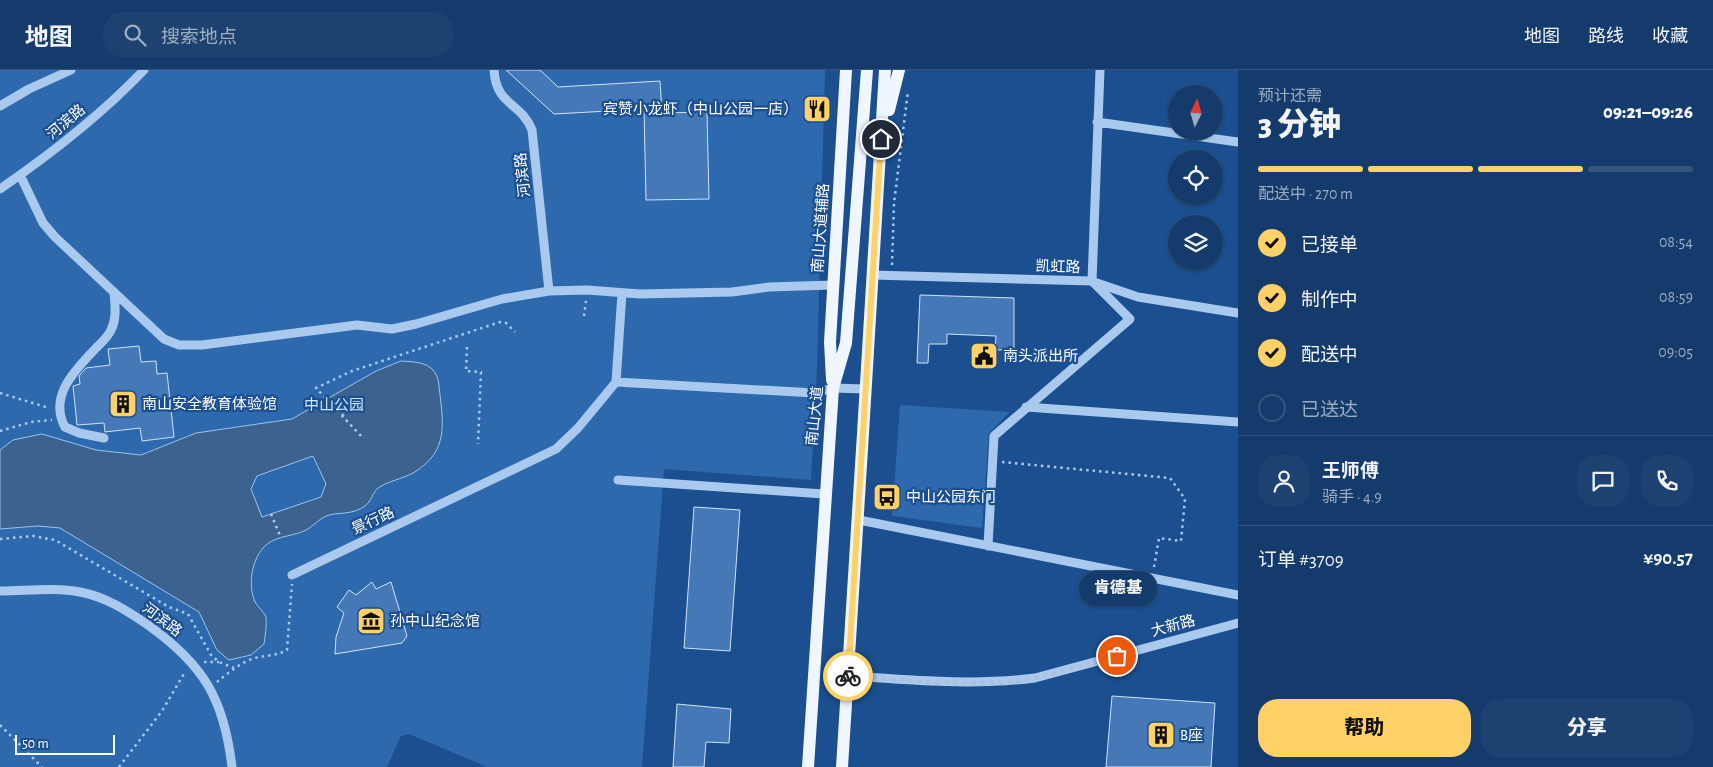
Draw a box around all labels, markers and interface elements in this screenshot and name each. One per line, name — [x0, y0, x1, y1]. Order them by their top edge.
search box — [103, 12, 453, 57]
icon: search — [121, 21, 149, 49]
text: 地图 — [25, 26, 73, 50]
text: 搜索地点 — [161, 28, 237, 47]
text: 地图 — [1524, 28, 1560, 46]
text: 路线 — [1588, 28, 1624, 46]
text: 收藏 — [1652, 28, 1688, 46]
north arrow — [1168, 85, 1222, 140]
map controls — [1168, 85, 1223, 270]
text: 预计还需 — [1258, 88, 1322, 104]
restaurant icon: 宾赞小龙虾（中山公园一店） — [802, 94, 832, 124]
place label: 宾赞小龙虾（中山公园一店） — [603, 100, 798, 117]
street label: 河滨路 — [43, 101, 88, 142]
text: 09:21–09:26 — [1603, 103, 1693, 122]
text: 3 分钟 — [1258, 109, 1341, 141]
pin — [860, 118, 902, 160]
icon: home — [867, 125, 895, 153]
button: locate — [1168, 150, 1223, 205]
street label: 河滨路 — [512, 152, 533, 198]
street label: 南山大道辅路 — [809, 183, 832, 273]
text: 配送中 · 270 m — [1258, 186, 1353, 202]
button: layers — [1168, 215, 1223, 270]
icon: check — [1258, 229, 1286, 257]
text: 08:54 — [1659, 234, 1693, 250]
text: 已接单 — [1301, 236, 1358, 255]
street label: 凯虹路 — [1035, 258, 1081, 275]
icon: check — [1258, 284, 1286, 312]
text: 08:59 — [1659, 289, 1693, 305]
text: 制作中 — [1301, 291, 1358, 310]
icon: check — [1258, 339, 1286, 367]
public building icon: 南头派出所 — [969, 341, 999, 371]
text: 09:05 — [1658, 344, 1693, 360]
text: 配送中 — [1301, 346, 1358, 365]
place label: 南头派出所 — [1003, 348, 1078, 364]
street label: 南山大道 — [803, 385, 826, 447]
building icon: 南山安全教育体验馆 — [108, 389, 138, 419]
place label: 南山安全教育体验馆 — [142, 396, 277, 412]
park label: 中山公园 — [304, 397, 364, 413]
text: 已送达 — [1301, 401, 1358, 420]
button: person — [1258, 455, 1310, 507]
button: chat — [1577, 455, 1629, 507]
button: phone — [1641, 455, 1693, 507]
text: 王师傅 — [1322, 462, 1379, 481]
bus stop icon: 中山公园东门 — [872, 482, 902, 512]
place label: 中山公园东门 — [906, 489, 996, 505]
text: 骑手 · 4.9 — [1322, 489, 1382, 505]
street label: 景行路 — [349, 504, 397, 537]
text: ¥90.57 — [1643, 549, 1693, 568]
text: 订单 #3709 — [1258, 551, 1344, 570]
callout: 肯德基 — [1078, 571, 1156, 606]
text: 肯德基 — [1094, 580, 1142, 596]
street label: 河滨路 — [140, 600, 185, 640]
museum icon: 孙中山纪念馆 — [356, 606, 386, 636]
street label: 大新路 — [1149, 612, 1197, 639]
place label: 孙中山纪念馆 — [390, 613, 480, 629]
pin — [1096, 635, 1138, 677]
icon: bag — [1103, 642, 1131, 670]
courier — [823, 651, 873, 701]
icon: bike — [834, 662, 862, 690]
button: 帮助 — [1258, 699, 1471, 757]
button: 分享 — [1481, 699, 1693, 757]
building icon: B座 — [1146, 720, 1176, 750]
place label: B座 — [1180, 727, 1203, 743]
scale bar — [15, 732, 115, 755]
text: 50 m — [22, 737, 49, 751]

